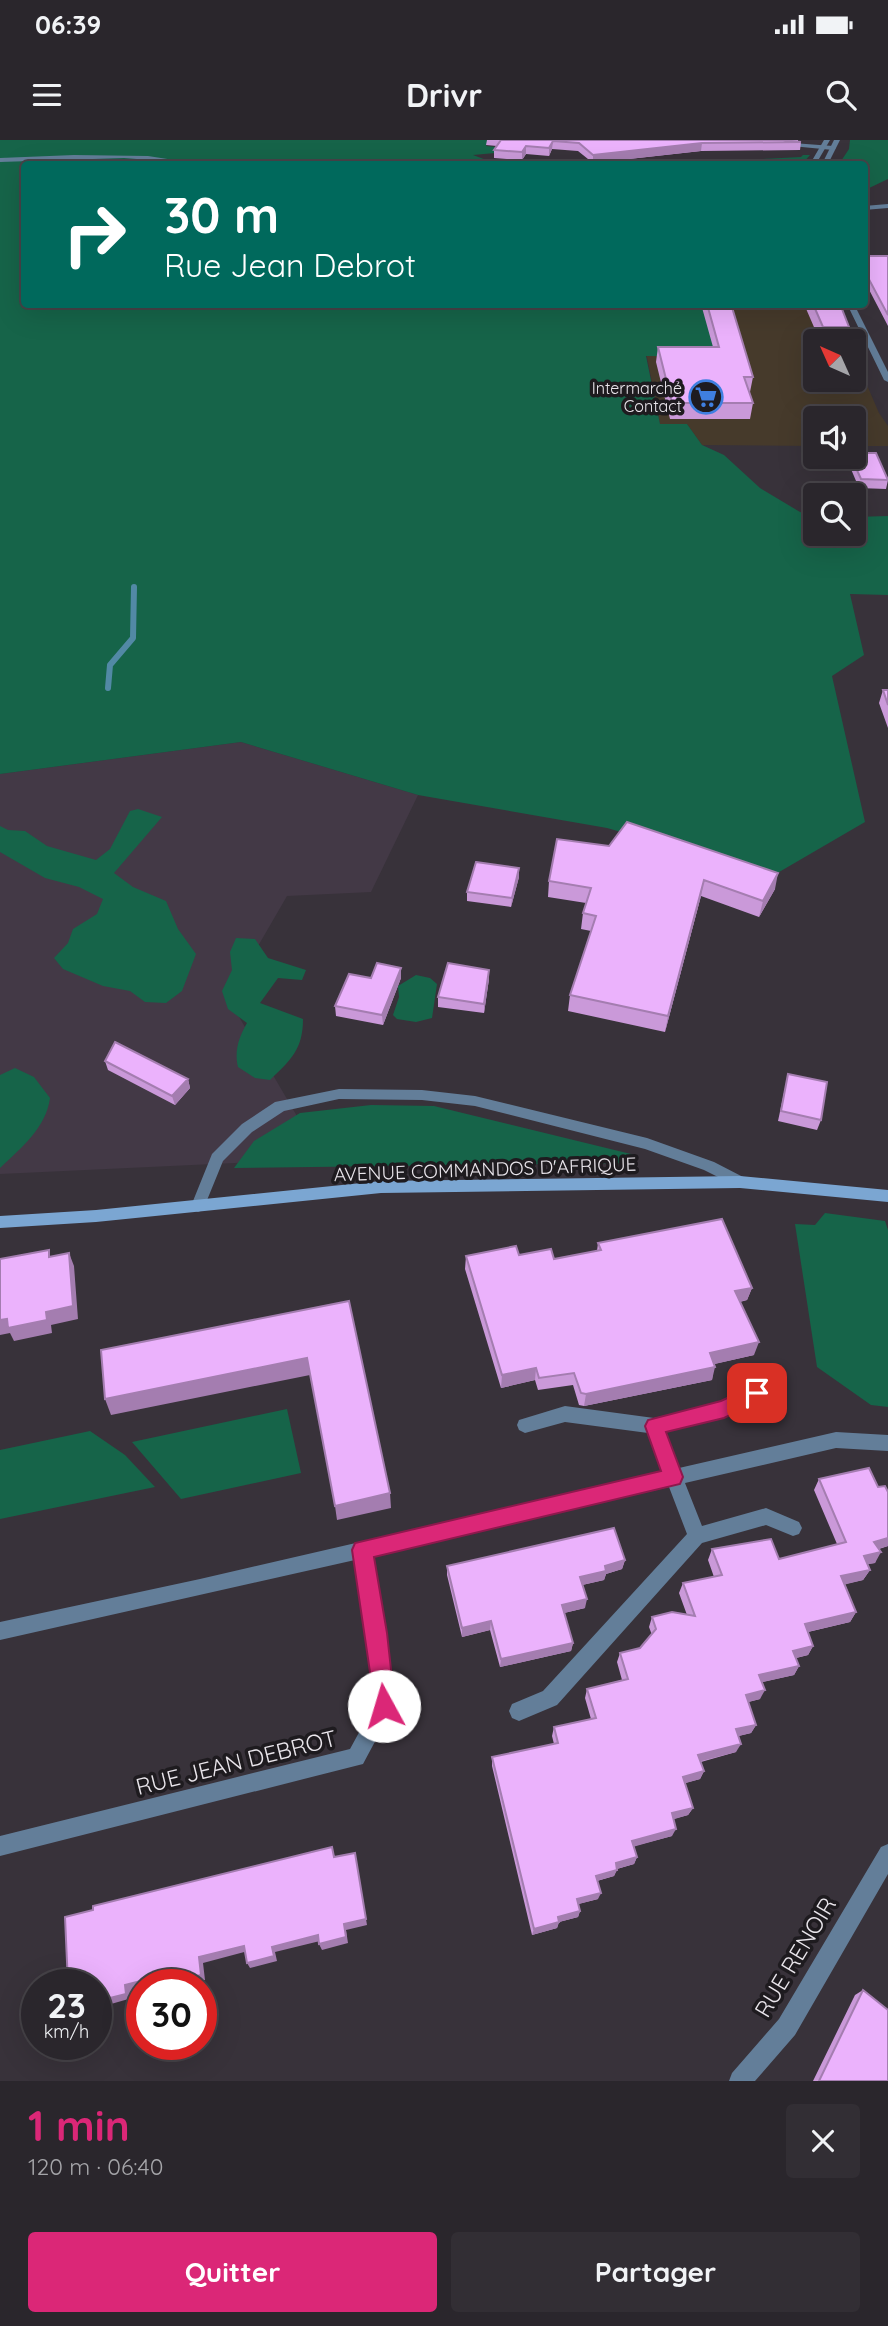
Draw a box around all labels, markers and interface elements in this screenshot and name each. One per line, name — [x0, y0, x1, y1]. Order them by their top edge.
text: 06:39 — [35, 8, 101, 41]
text: Drivr — [406, 75, 482, 115]
icon: menu — [28, 76, 66, 114]
icon: search — [822, 76, 860, 114]
text: 30 m — [164, 184, 279, 245]
icon: right — [49, 189, 140, 280]
text: Rue Jean Debrot — [164, 245, 416, 285]
north arrow — [803, 329, 866, 392]
map controls — [803, 329, 866, 546]
place label: Intermarché Contact — [592, 378, 682, 416]
supermarket icon: Intermarché Contact — [687, 378, 725, 416]
button: sound — [803, 406, 866, 469]
button: search — [803, 483, 866, 546]
street label: AVENUE COMMANDOS D'AFRIQUE — [333, 1152, 637, 1186]
pin — [727, 1363, 787, 1423]
icon: arrive — [738, 1374, 776, 1412]
position arrow — [347, 1669, 421, 1743]
street label: RUE JEAN DEBROT — [133, 1723, 340, 1801]
street label: RUE RENOIR — [748, 1892, 842, 2022]
speed limit sign: 30 — [126, 1969, 217, 2060]
text: 23 — [47, 1983, 86, 2027]
text: km/h — [44, 2020, 89, 2043]
text: 1 min — [28, 2099, 130, 2152]
button: close — [786, 2104, 860, 2178]
text: 120 m · 06:40 — [28, 2152, 163, 2181]
button: Quitter — [28, 2232, 437, 2312]
button: Partager — [451, 2232, 860, 2312]

